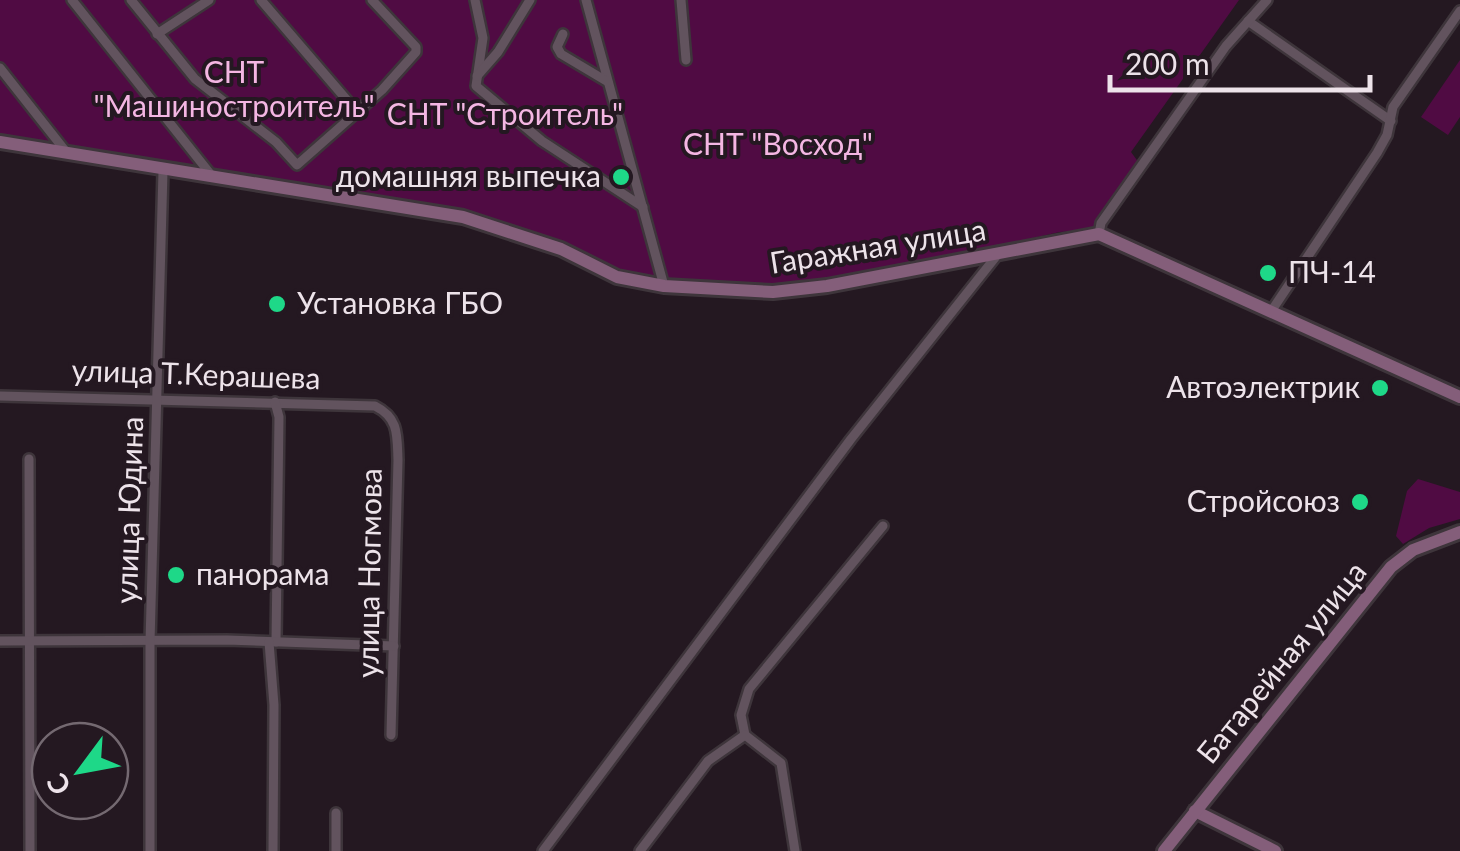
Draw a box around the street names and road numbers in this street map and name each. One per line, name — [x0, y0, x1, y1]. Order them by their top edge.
street label: Гаражная улица — [767, 210, 988, 280]
street label: улица Т.Керашева — [71, 351, 321, 395]
street label: улица Юдина — [107, 416, 149, 604]
street label: улица Ногмова — [348, 468, 388, 678]
street label: Батарейная улица — [1188, 554, 1373, 770]

